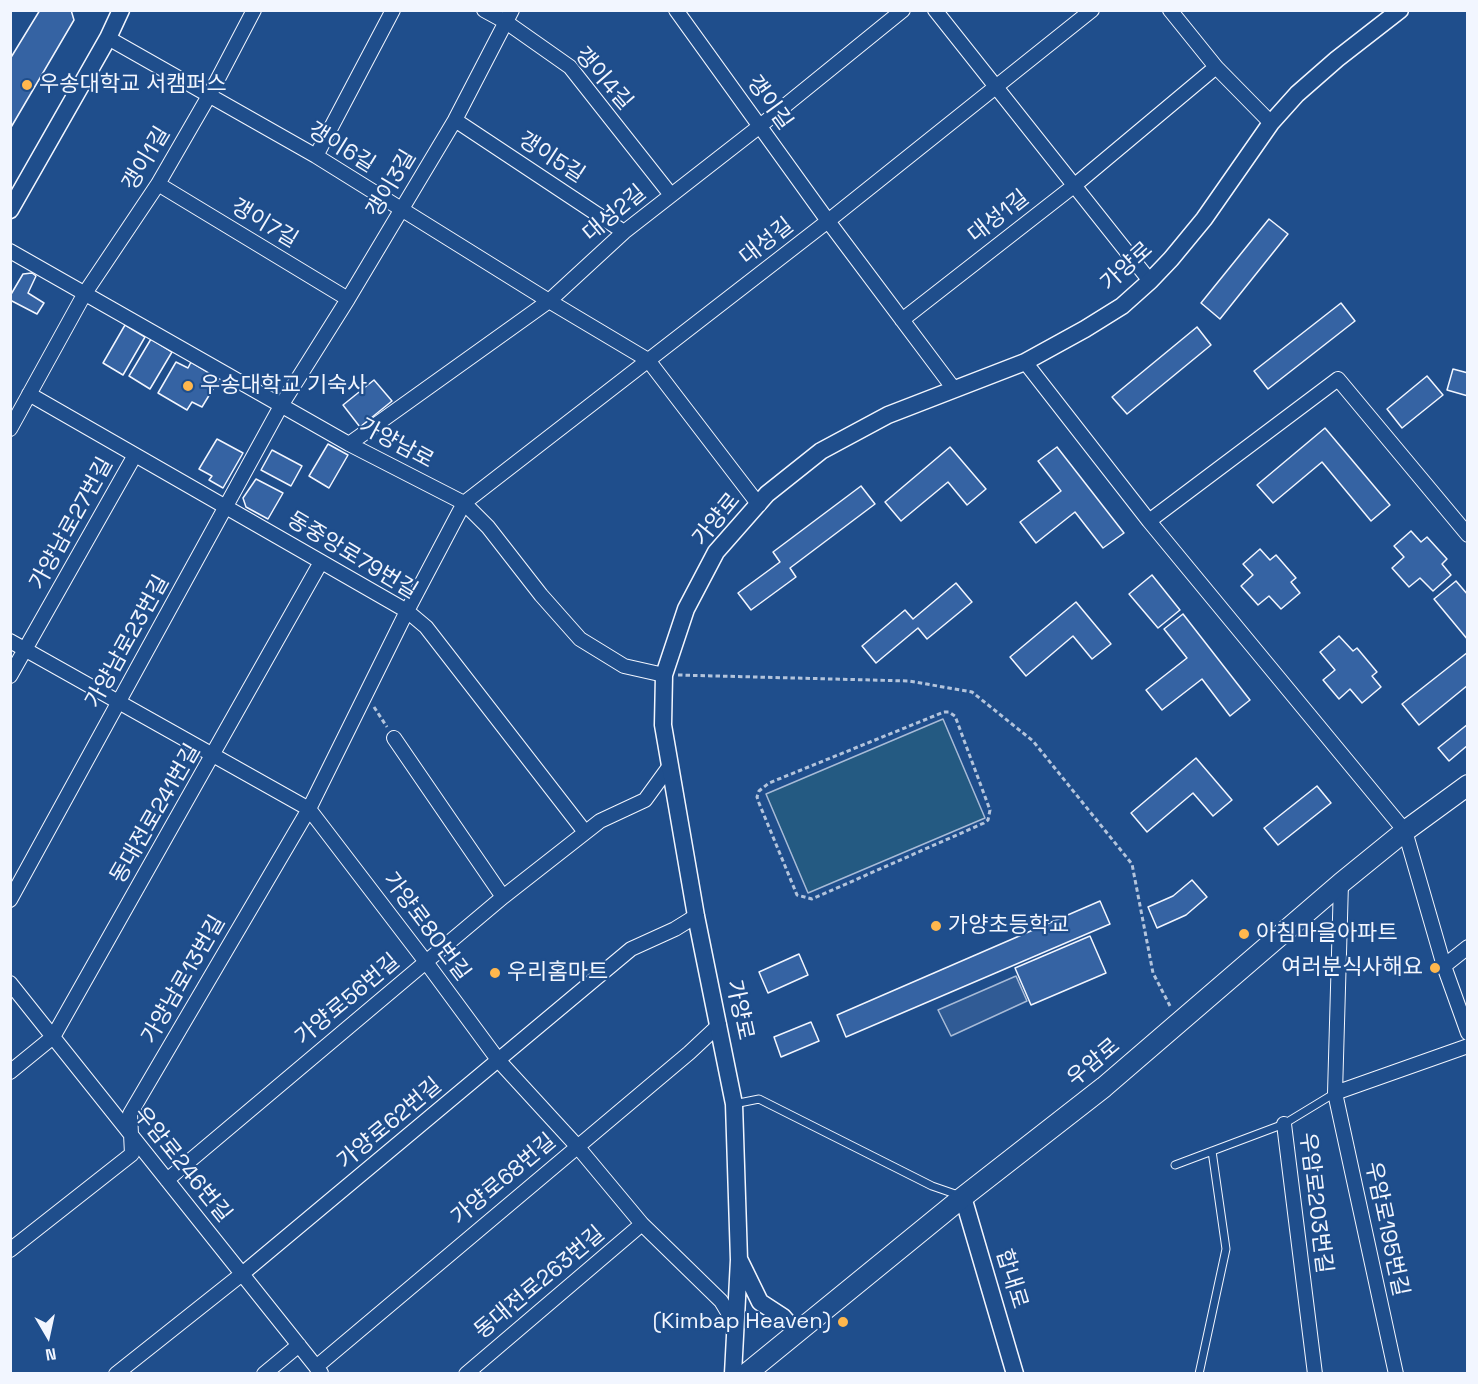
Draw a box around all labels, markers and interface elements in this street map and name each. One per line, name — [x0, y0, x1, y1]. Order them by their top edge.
street label: 갱이4길 — [569, 42, 637, 116]
street label: 갱이길 — [740, 71, 798, 135]
place label: 우송대학교 서캠퍼스 — [39, 72, 227, 98]
marker: 우송대학교 서캠퍼스 — [20, 78, 34, 92]
street label: 갱이6길 — [303, 117, 379, 179]
street label: 갱이1길 — [118, 122, 176, 196]
street label: 갱이5길 — [513, 127, 589, 189]
street label: 갱이3길 — [362, 145, 422, 223]
street label: 대성2길 — [578, 180, 652, 248]
street label: 대성1길 — [963, 185, 1035, 249]
street label: 갱이7길 — [226, 194, 302, 254]
street label: 대성길 — [735, 213, 799, 271]
street label: 가양로 — [1096, 237, 1158, 297]
place label: 우송대학교 기숙사 — [200, 373, 368, 399]
marker: 우송대학교 기숙사 — [181, 379, 195, 393]
street label: 가양남로 — [354, 413, 438, 475]
street label: 가양남로27번길 — [25, 453, 119, 595]
street label: 가양로 — [688, 488, 746, 552]
street label: 동중앙로79번길 — [282, 507, 422, 605]
street label: 가양남로23번길 — [81, 571, 175, 713]
street label: 동대전로241번길 — [105, 740, 207, 888]
street label: 가양로80번길 — [377, 868, 475, 986]
street label: 가양남로13번길 — [137, 911, 231, 1049]
place label: 가양초등학교 — [948, 913, 1069, 939]
marker: 가양초등학교 — [929, 919, 943, 933]
place label: 아침마을아파트 — [1256, 921, 1398, 947]
marker: 아침마을아파트 — [1237, 927, 1251, 941]
street label: 가양로56번길 — [291, 949, 405, 1051]
place label: 여러분식사해요 — [1281, 955, 1423, 981]
place label: 우리홈마트 — [507, 960, 608, 986]
marker: 여러분식사해요 — [1428, 961, 1442, 975]
marker: 우리홈마트 — [488, 966, 502, 980]
street label: 가양로 — [720, 978, 758, 1042]
street label: 우암로 — [1062, 1033, 1126, 1093]
street label: 가양로62번길 — [333, 1073, 447, 1175]
street label: 우암로246번길 — [127, 1102, 237, 1228]
street label: 가양로68번길 — [446, 1129, 562, 1231]
street label: 우암로203번길 — [1293, 1131, 1337, 1275]
street label: 우암로195번길 — [1359, 1159, 1413, 1299]
street label: 동대전로263번길 — [470, 1221, 610, 1345]
street label: 합내로 — [990, 1246, 1032, 1312]
north arrow — [18, 1306, 78, 1366]
place label: (Kimbap Heaven) — [653, 1309, 831, 1335]
marker: (Kimbap Heaven) — [836, 1315, 850, 1329]
text: N — [44, 1343, 58, 1365]

